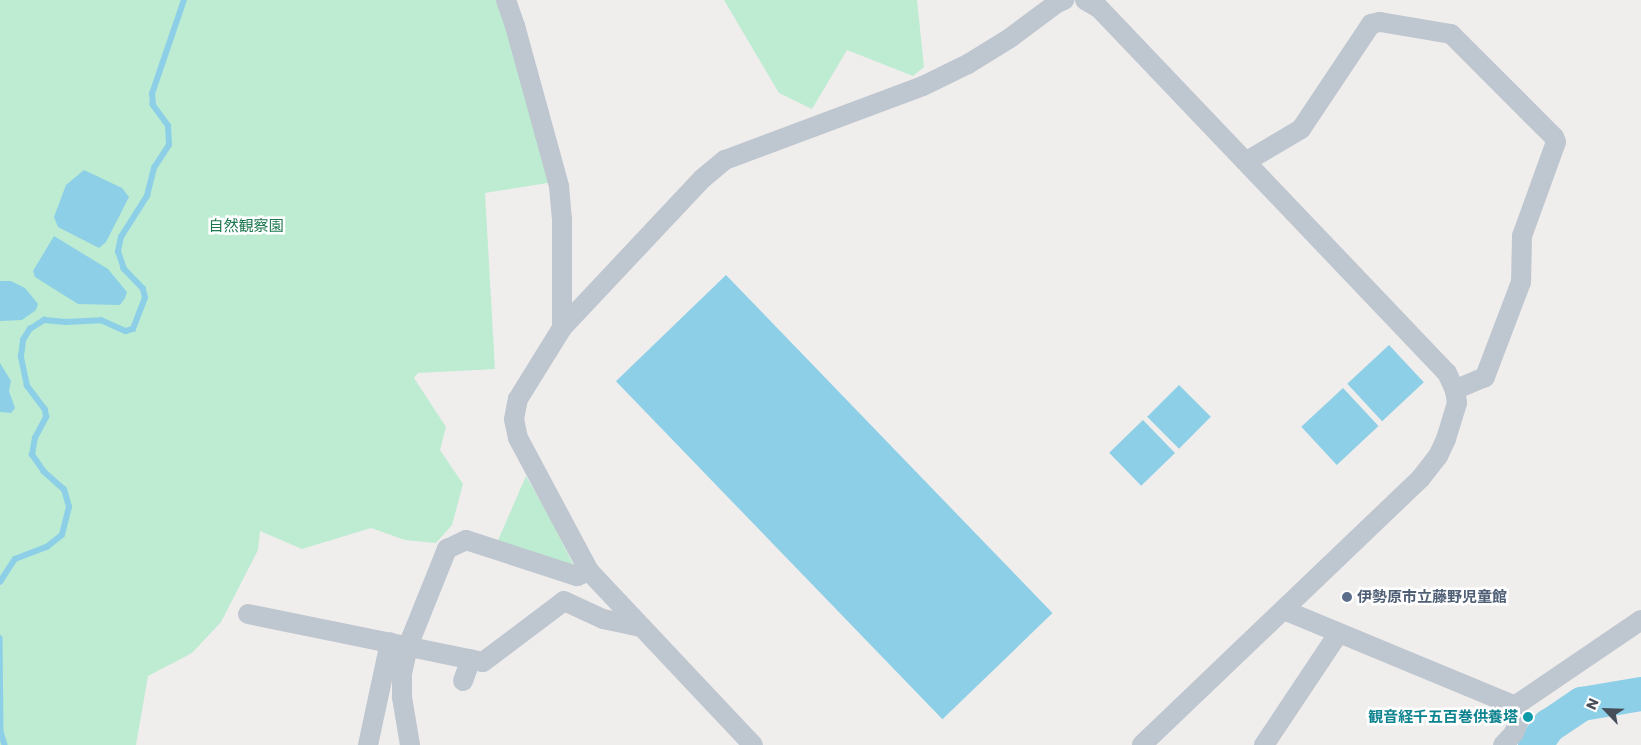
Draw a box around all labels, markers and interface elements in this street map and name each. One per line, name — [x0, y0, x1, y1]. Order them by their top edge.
park label: 自然観察園 — [209, 217, 283, 235]
place label: 伊勢原市立藤野児童館 — [1357, 588, 1507, 606]
marker: 伊勢原市立藤野児童館 — [1341, 591, 1353, 603]
north arrow — [1581, 685, 1631, 735]
text: N — [1581, 695, 1604, 713]
place label: 観音経千五百巻供養塔 — [1368, 708, 1518, 726]
marker: 観音経千五百巻供養塔 — [1522, 711, 1534, 723]

